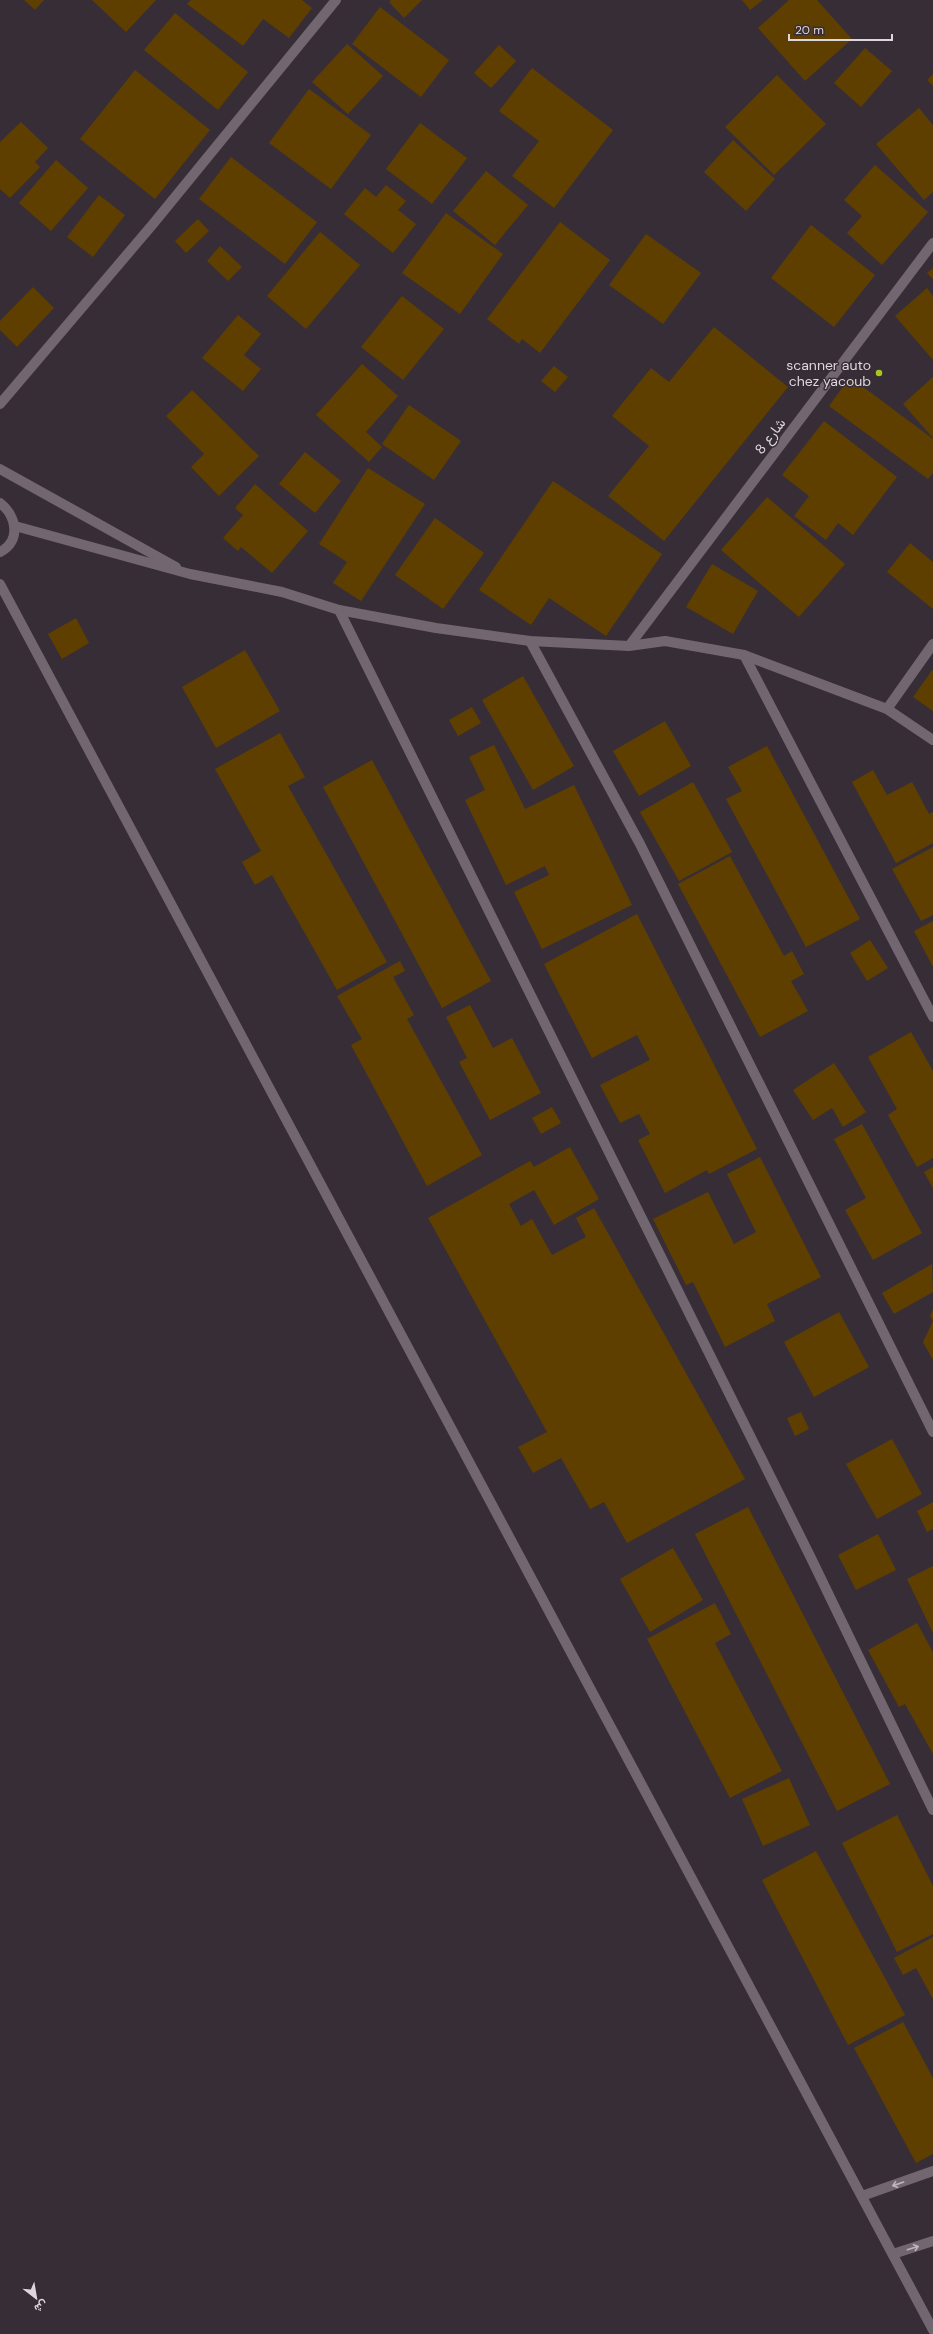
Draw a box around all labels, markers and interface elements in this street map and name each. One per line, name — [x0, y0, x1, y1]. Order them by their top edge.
scale bar — [789, 16, 892, 42]
text: 20 m — [795, 22, 824, 38]
place label: scanner auto chez yacoub — [786, 356, 871, 390]
marker: scanner auto chez yacoub — [874, 368, 884, 378]
street label: شارع 8 — [751, 414, 791, 459]
one-way arrow — [892, 2180, 904, 2188]
one-way arrow — [906, 2244, 919, 2251]
north arrow — [16, 2278, 56, 2318]
text: ش — [32, 2297, 50, 2316]

